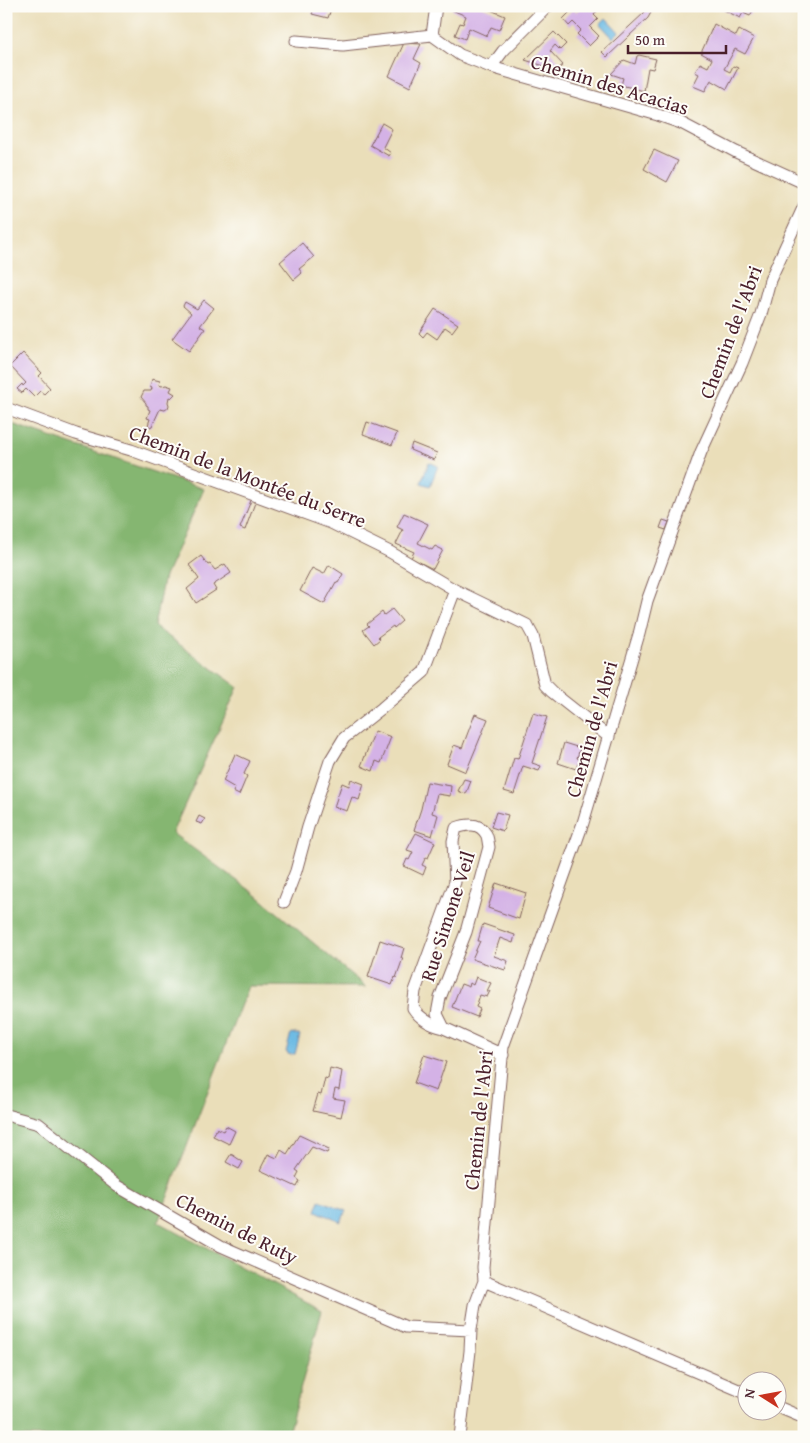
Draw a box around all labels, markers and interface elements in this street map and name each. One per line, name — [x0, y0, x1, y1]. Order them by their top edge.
scale bar — [628, 22, 725, 54]
text: 50 m — [635, 29, 666, 50]
street label: Chemin des Acacias — [527, 46, 693, 122]
street label: Chemin de l'Abri — [691, 261, 769, 403]
street label: Chemin de la Montée du Serre — [125, 417, 371, 535]
street label: Chemin de l'Abri — [558, 657, 624, 801]
street label: Rue Simone Veil — [412, 847, 482, 985]
street label: Chemin de l'Abri — [456, 1048, 500, 1191]
street label: Chemin de Ruty — [171, 1185, 303, 1271]
north arrow — [738, 1370, 788, 1420]
text: N — [739, 1386, 760, 1400]

